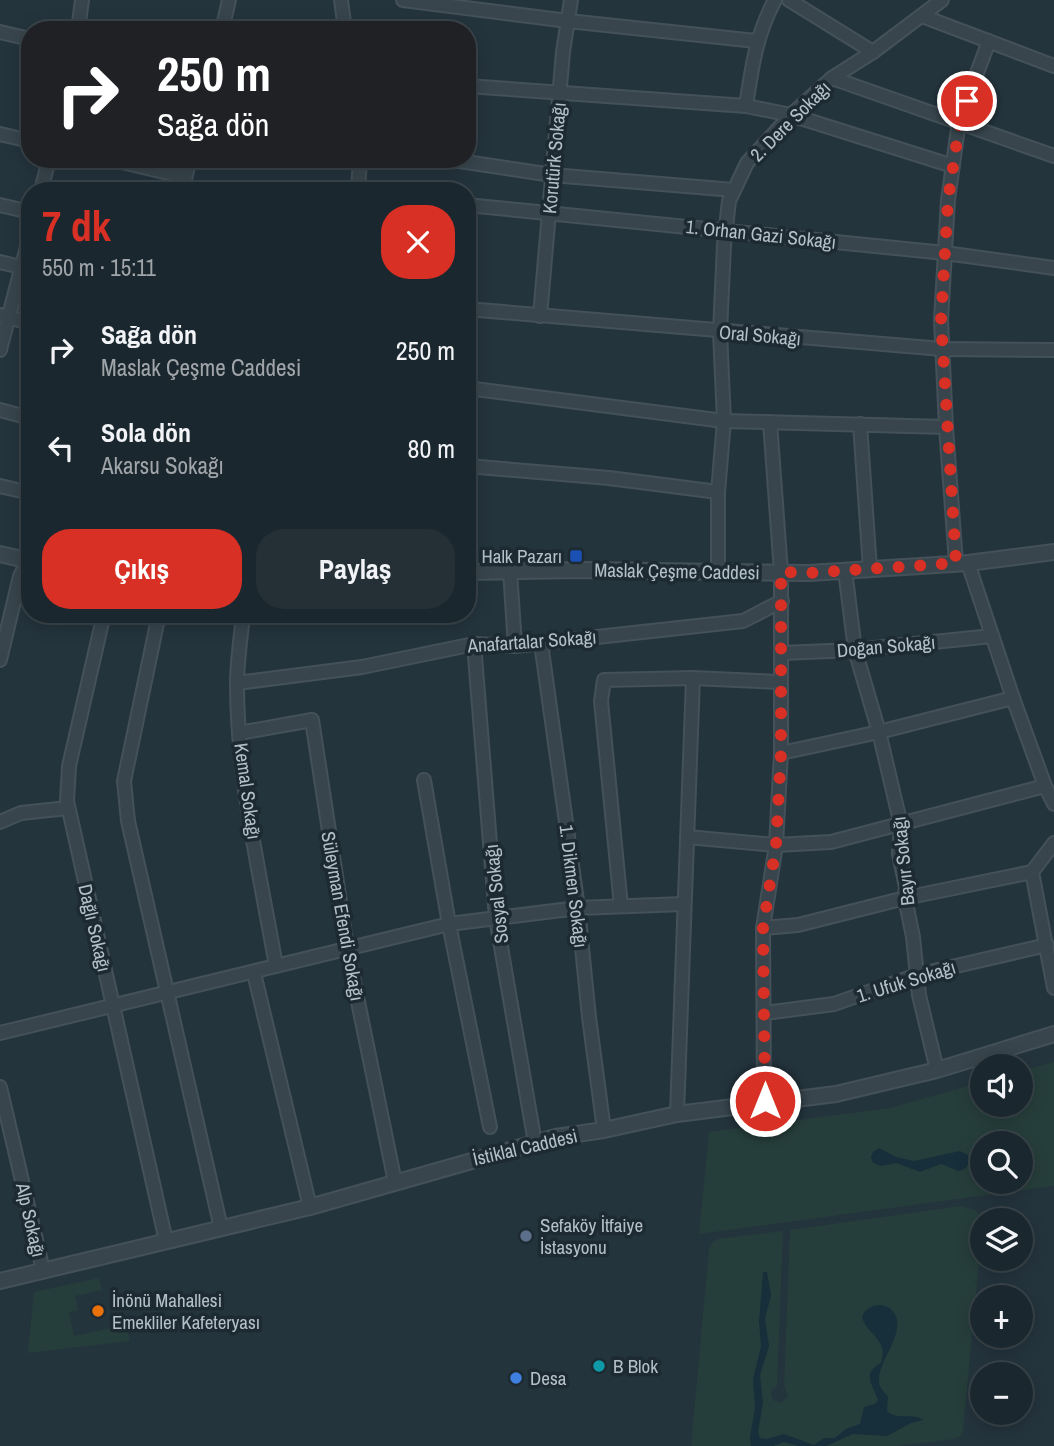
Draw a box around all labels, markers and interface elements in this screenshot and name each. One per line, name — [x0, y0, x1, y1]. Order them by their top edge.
text: 250 m — [157, 40, 271, 106]
icon: right — [42, 49, 133, 140]
pin — [937, 71, 997, 131]
street label: 2. Dere Sokağı — [744, 75, 836, 167]
icon: arrive — [948, 82, 986, 120]
street label: Korutürk Sokağı — [536, 101, 572, 215]
text: Sağa dön — [157, 103, 269, 146]
text: 7 dk — [42, 198, 111, 254]
button: close — [381, 205, 455, 279]
street label: 1. Orhan Gazi Sokağı — [685, 213, 837, 255]
text: 550 m · 15:11 — [42, 252, 156, 283]
text: Sağa dön — [101, 317, 197, 352]
street label: Oral Sokağı — [718, 318, 802, 352]
icon: right — [42, 331, 80, 369]
text: 250 m — [396, 333, 455, 368]
text: Maslak Çeşme Caddesi — [101, 352, 301, 383]
text: Sola dön — [101, 415, 191, 450]
icon: left — [42, 429, 80, 467]
text: 80 m — [408, 431, 455, 466]
text: Akarsu Sokağı — [101, 450, 224, 481]
button: Çıkış — [42, 529, 242, 609]
button: Paylaş — [256, 529, 455, 609]
place label: Halk Pazarı — [481, 543, 562, 569]
marker: Halk Pazarı — [568, 548, 584, 564]
street label: Maslak Çeşme Caddesi — [594, 557, 760, 585]
street label: Anafartalar Sokağı — [466, 624, 597, 659]
street label: Doğan Sokağı — [836, 629, 936, 663]
street label: Kemal Sokağı — [228, 741, 268, 841]
street label: Bayır Sokağı — [885, 815, 921, 907]
street label: 1. Dikmen Sokağı — [554, 823, 594, 949]
street label: Süleyman Efendi Sokağı — [315, 829, 371, 1003]
street label: Sosyal Sokağı — [478, 843, 514, 945]
street label: Dağlı Sokağı — [72, 882, 118, 974]
street label: 1. Ufuk Sokağı — [853, 954, 959, 1008]
map controls — [970, 1054, 1033, 1425]
button: sound — [970, 1054, 1033, 1117]
position arrow — [728, 1064, 802, 1138]
street label: İstiklal Caddesi — [470, 1122, 580, 1172]
button: search — [970, 1131, 1033, 1194]
street label: Alp Sokağı — [10, 1179, 52, 1260]
button: layers — [970, 1208, 1033, 1271]
place label: Sefaköy İtfaiye İstasyonu — [540, 1212, 643, 1260]
marker: Sefaköy İtfaiye İstasyonu — [518, 1228, 534, 1244]
button: + — [970, 1285, 1033, 1348]
place label: İnönü Mahallesi Emekliler Kafeteryası — [112, 1287, 260, 1335]
marker: İnönü Mahallesi Emekliler Kafeteryası — [90, 1303, 106, 1319]
place label: B Blok — [613, 1353, 658, 1379]
marker: B Blok — [591, 1358, 607, 1374]
button: − — [970, 1362, 1033, 1425]
place label: Desa — [530, 1365, 567, 1391]
marker: Desa — [508, 1370, 524, 1386]

